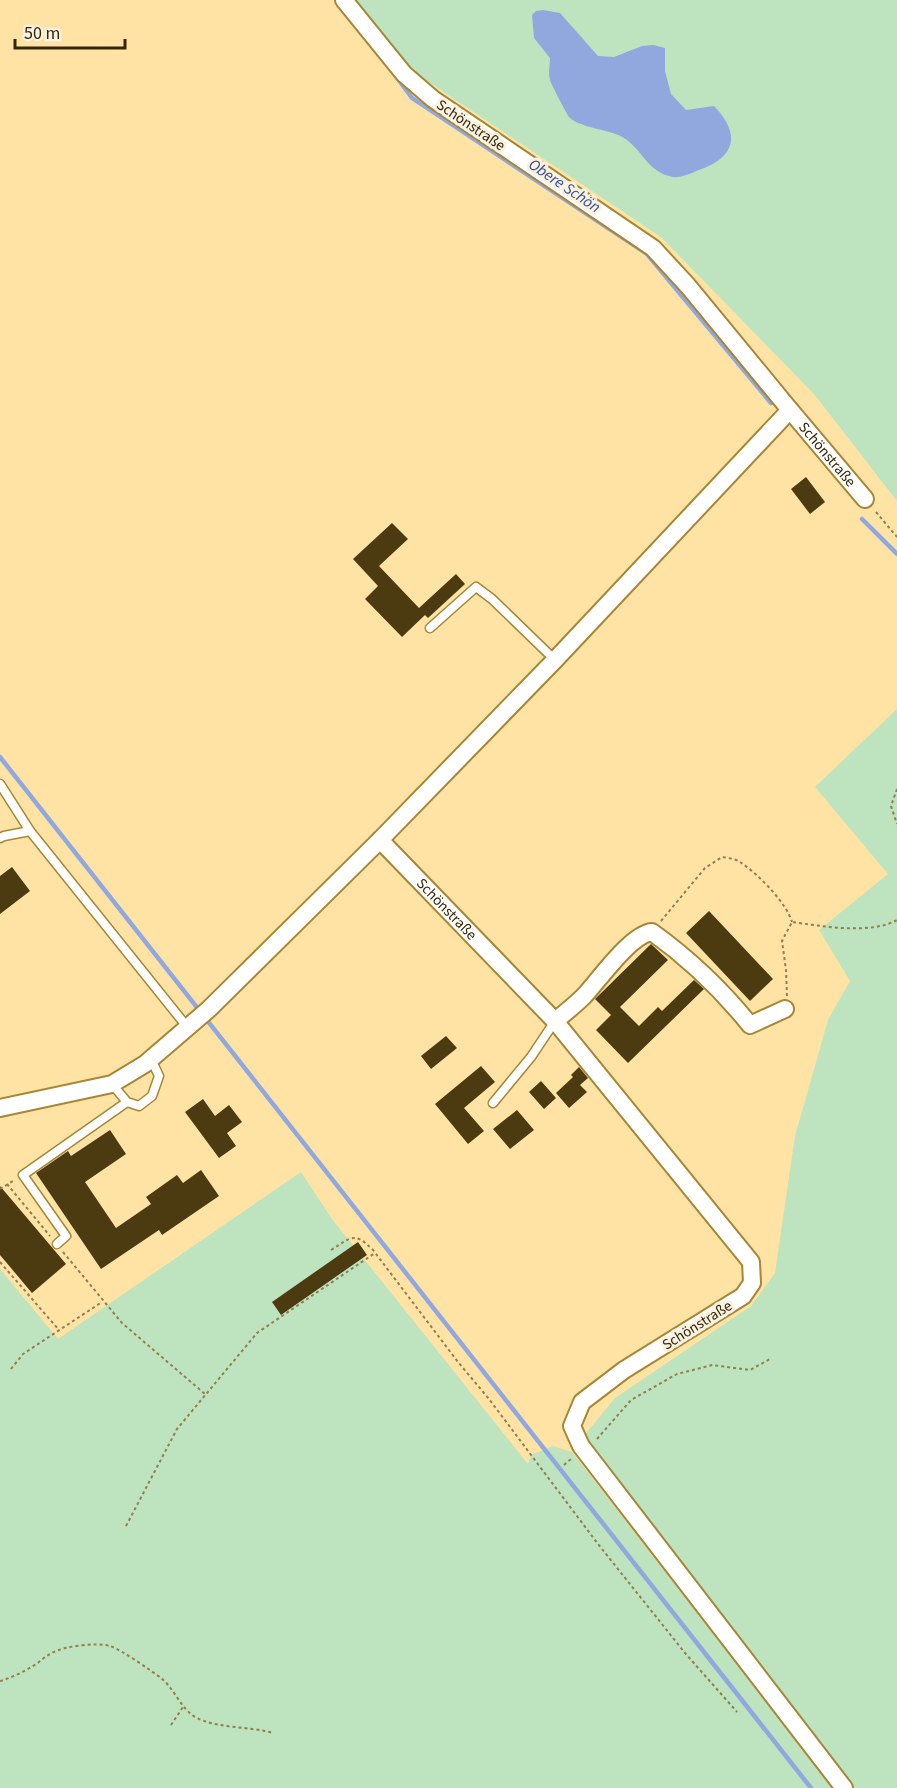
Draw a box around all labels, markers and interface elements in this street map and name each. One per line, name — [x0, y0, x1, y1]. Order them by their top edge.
scale bar — [15, 12, 124, 50]
text: 50 m — [24, 21, 60, 46]
street label: Schönstraße — [432, 95, 509, 156]
water label: Obere Schön — [524, 154, 605, 218]
street label: Schönstraße — [794, 418, 860, 492]
street label: Schönstraße — [411, 874, 481, 945]
street label: Schönstraße — [658, 1296, 736, 1355]

